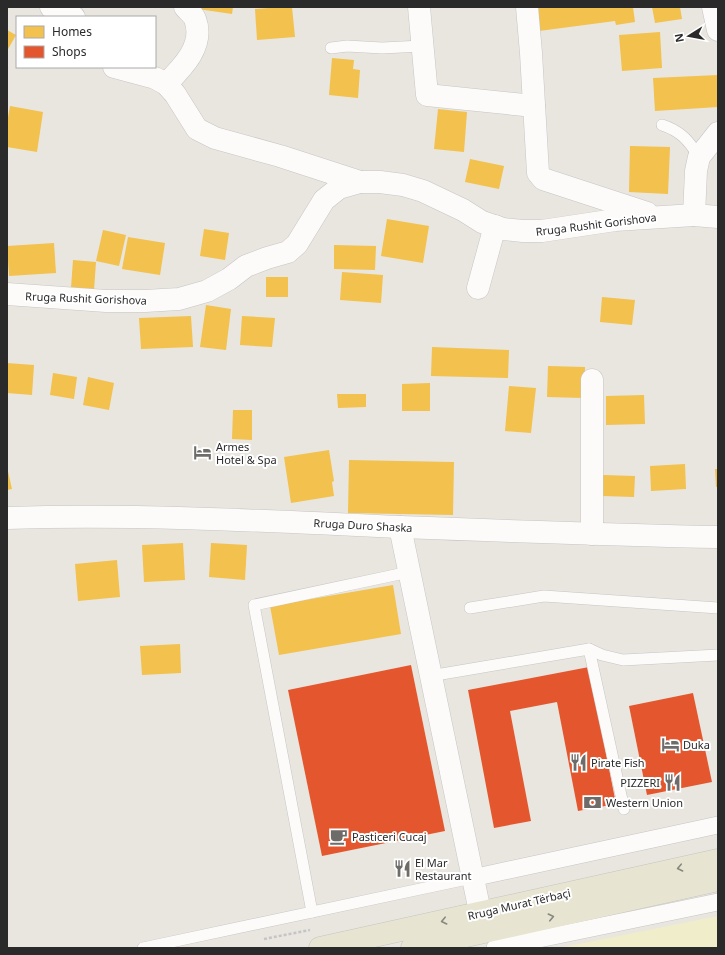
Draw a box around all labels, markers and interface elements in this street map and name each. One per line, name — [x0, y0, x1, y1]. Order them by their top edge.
legend — [16, 16, 156, 68]
north arrow — [669, 16, 709, 56]
text: Homes — [52, 23, 92, 40]
text: N — [670, 32, 687, 44]
text: Shops — [52, 43, 87, 60]
street label: Rruga Rushit Gorishova — [535, 209, 657, 239]
street label: Rruga Rushit Gorishova — [25, 288, 147, 308]
place label: Armes Hotel & Spa — [216, 439, 277, 467]
hotel icon: Armes Hotel & Spa — [193, 442, 213, 462]
street label: Rruga Duro Shaska — [313, 515, 413, 535]
hotel icon: Duka — [660, 734, 680, 754]
place label: Duka — [683, 737, 710, 752]
restaurant icon: Pirate Fish — [568, 752, 588, 772]
place label: Pirate Fish — [591, 755, 645, 770]
restaurant icon: PIZZERI — [663, 772, 683, 792]
place label: PIZZERI — [620, 775, 660, 790]
bank icon: Western Union — [583, 792, 603, 812]
place label: Western Union — [606, 795, 683, 810]
cafe icon: Pasticeri Cucaj — [329, 826, 349, 846]
place label: Pasticeri Cucaj — [352, 829, 427, 844]
place label: El Mar Restaurant — [415, 855, 472, 883]
restaurant icon: El Mar Restaurant — [392, 858, 412, 878]
one-way arrow — [677, 864, 683, 872]
street label: Rruga Murat Tërbaçi — [466, 885, 572, 923]
one-way arrow — [548, 914, 554, 922]
one-way arrow — [440, 916, 447, 924]

